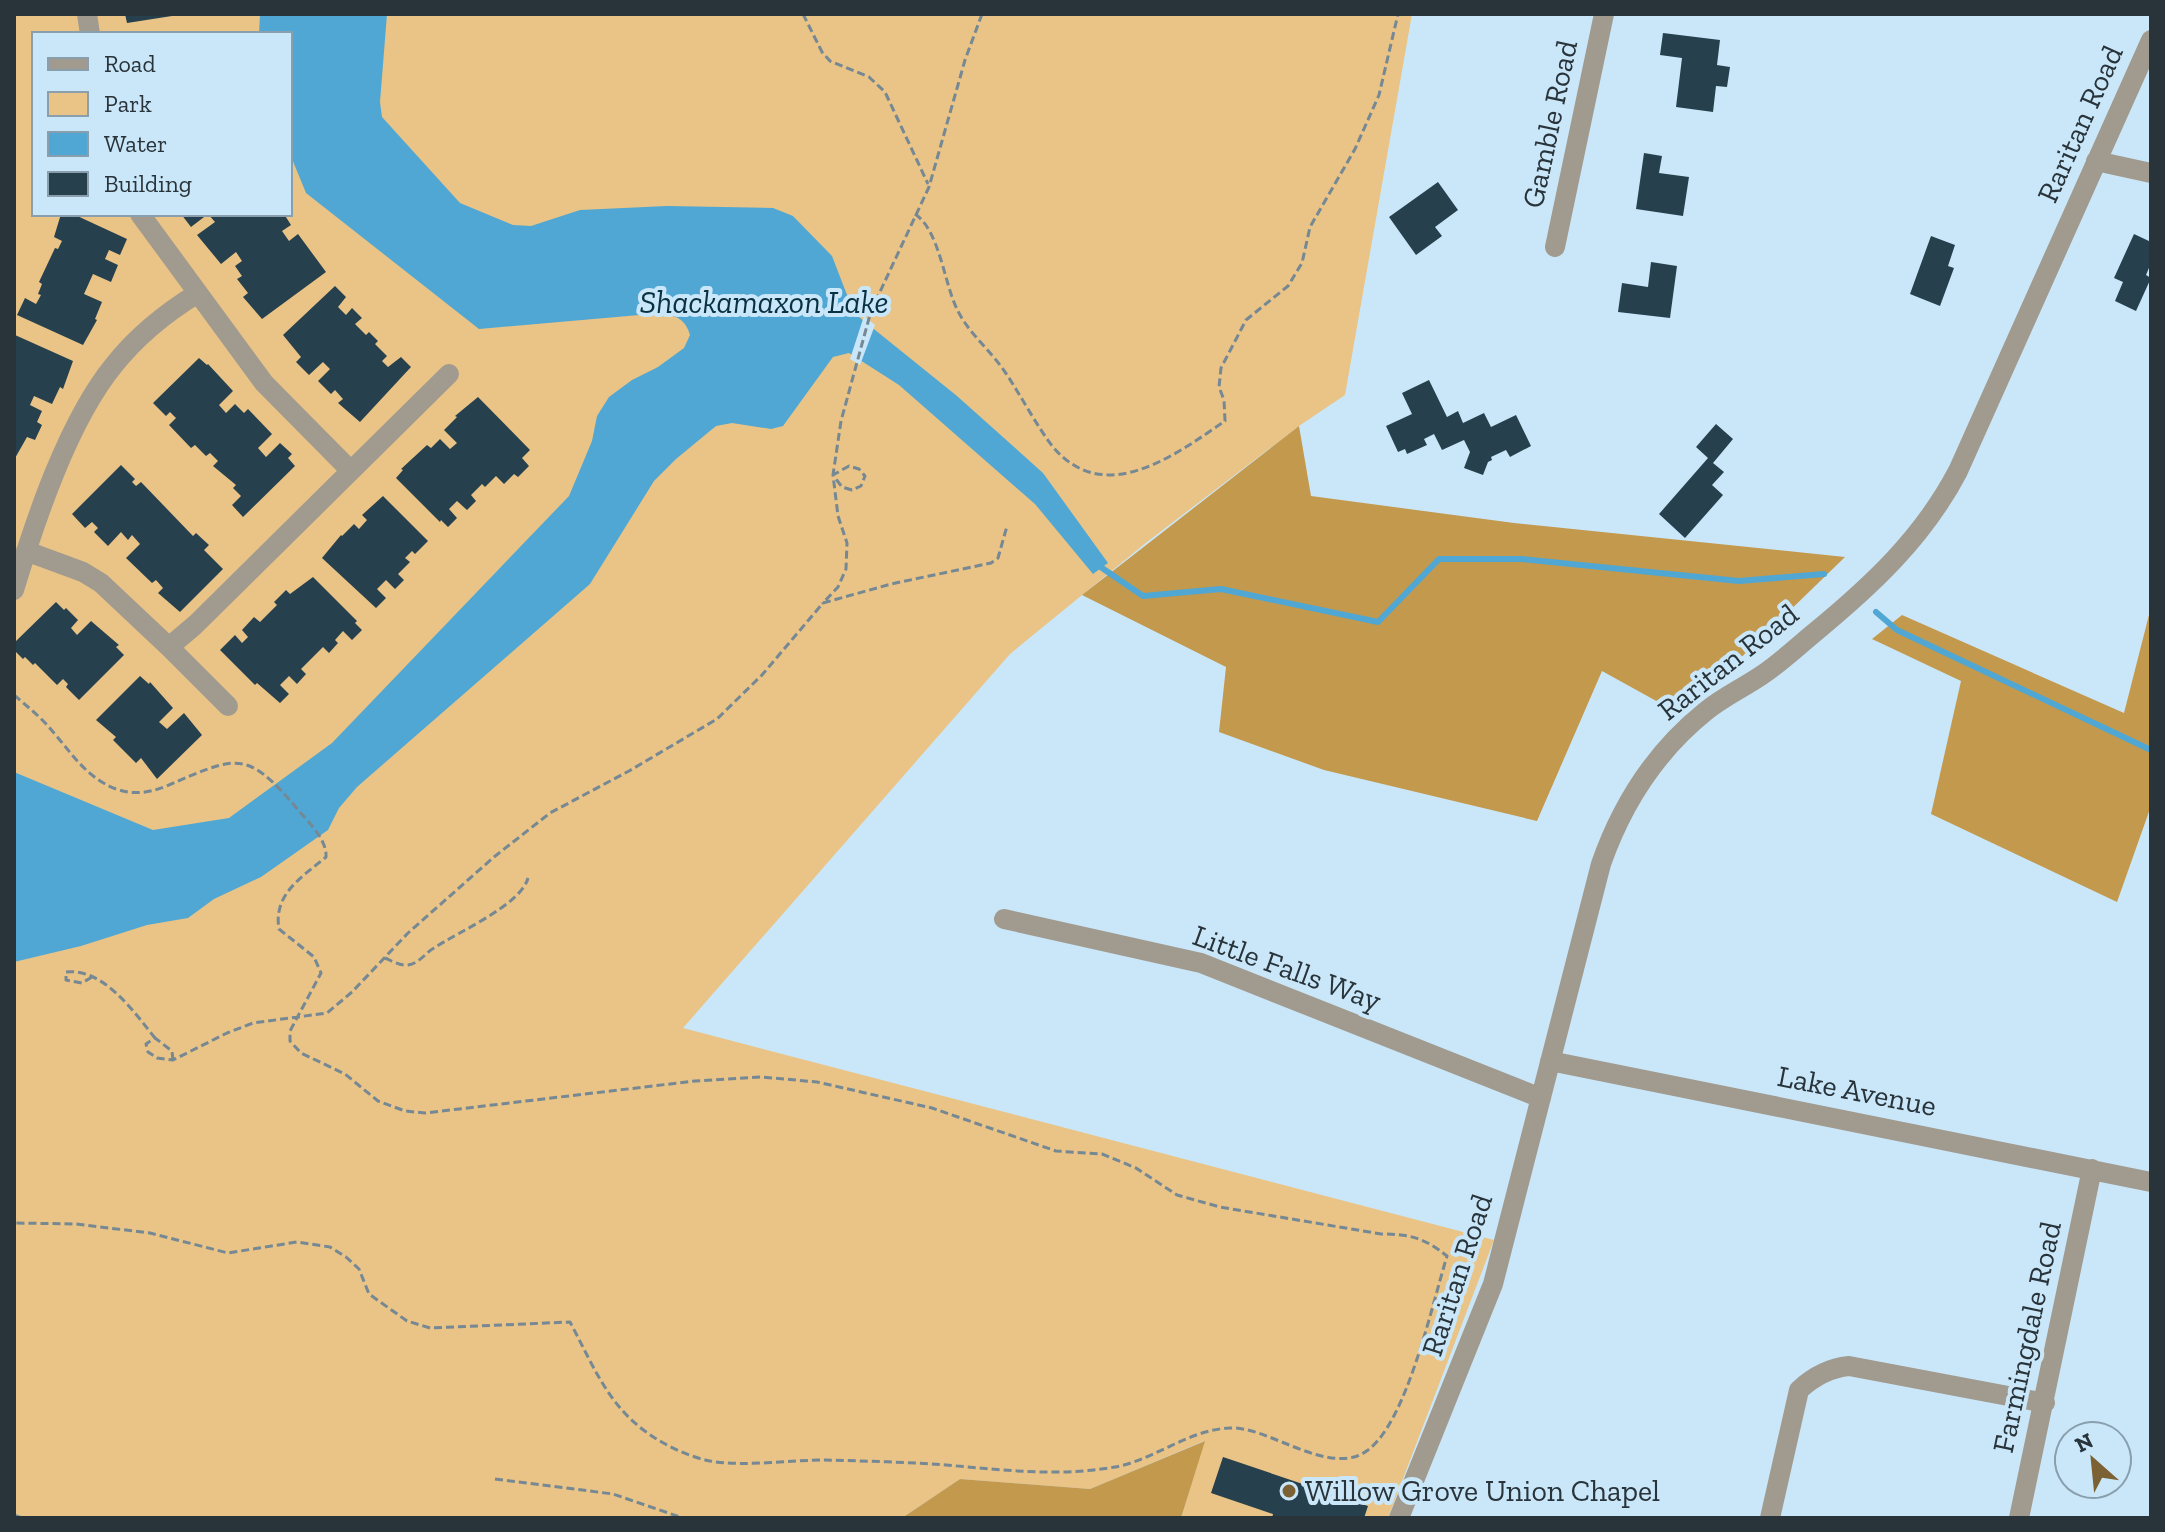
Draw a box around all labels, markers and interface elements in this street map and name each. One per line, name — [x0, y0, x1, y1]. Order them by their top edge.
legend — [32, 32, 292, 216]
street label: Gamble Road — [1515, 36, 1585, 211]
street label: Raritan Road — [2029, 39, 2131, 208]
text: Road — [104, 49, 156, 78]
text: Park — [104, 89, 152, 118]
text: Water — [104, 129, 167, 158]
text: Building — [104, 169, 192, 198]
water label: Shackamaxon Lake — [639, 283, 889, 321]
street label: Raritan Road — [1651, 596, 1806, 728]
street label: Little Falls Way — [1188, 917, 1387, 1019]
street label: Lake Avenue — [1775, 1058, 1939, 1124]
street label: Raritan Road — [1414, 1189, 1500, 1361]
street label: Farmingdale Road — [1985, 1217, 2069, 1456]
north arrow — [2053, 1420, 2133, 1500]
text: N — [2071, 1427, 2098, 1458]
place label: Willow Grove Union Chapel — [1305, 1473, 1660, 1509]
marker: Willow Grove Union Chapel — [1280, 1482, 1298, 1500]

